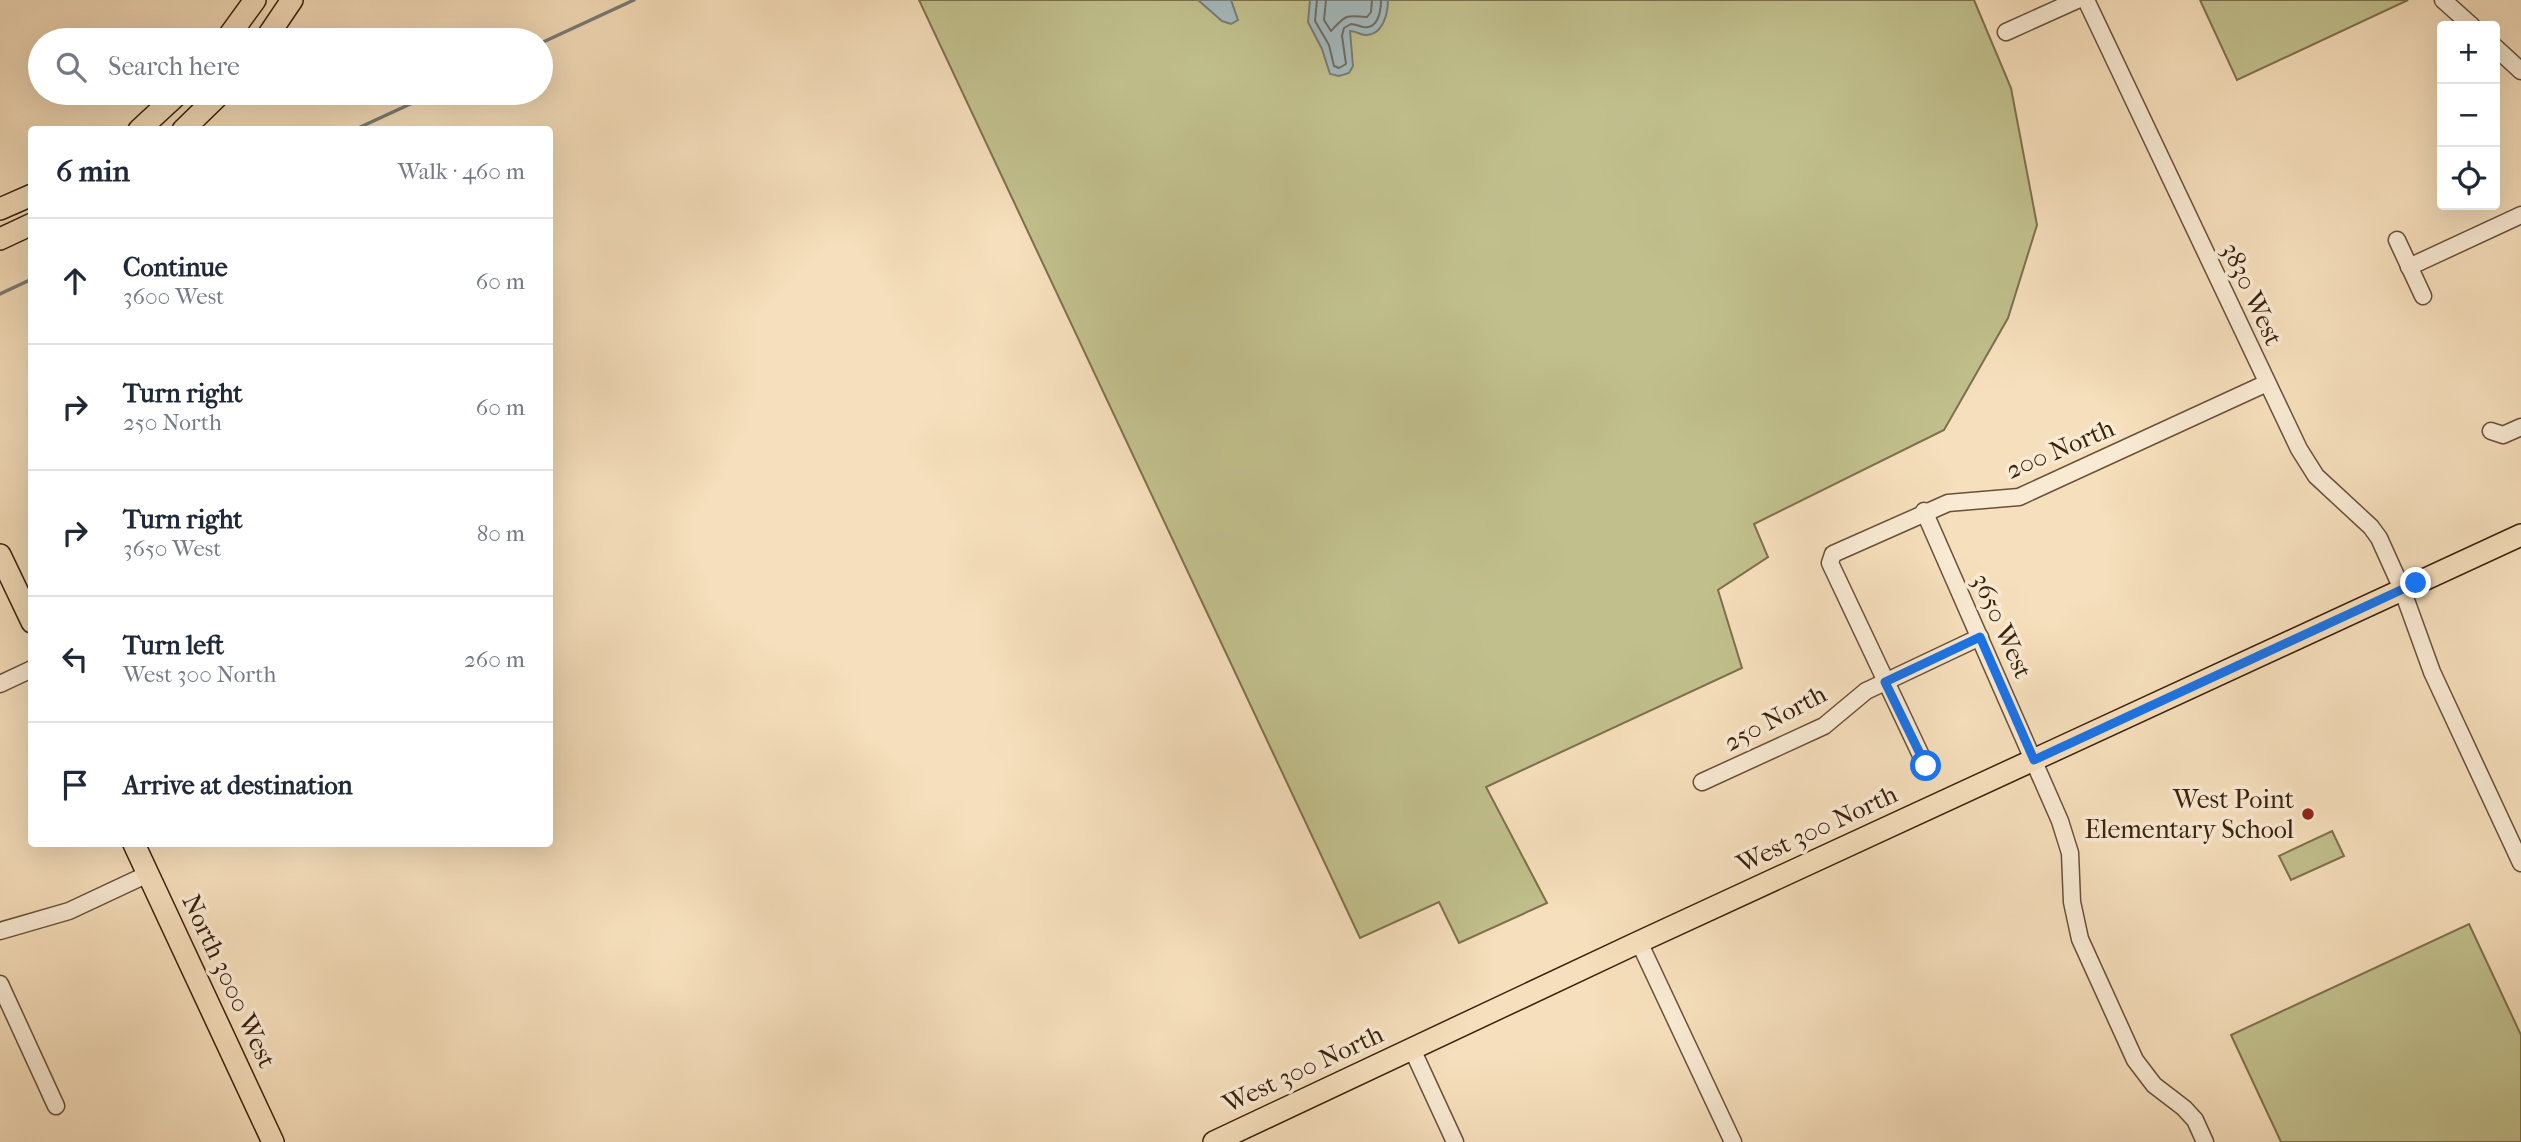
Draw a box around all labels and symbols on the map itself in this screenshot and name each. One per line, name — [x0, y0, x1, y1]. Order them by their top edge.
street label: 3830 West — [2215, 238, 2290, 351]
street label: 200 North — [2001, 412, 2119, 486]
route end — [2400, 567, 2431, 598]
street label: 3650 West — [1965, 569, 2039, 684]
street label: 250 North — [1718, 678, 1832, 758]
route start — [1910, 750, 1941, 781]
street label: West 300 North — [1731, 778, 1902, 880]
place label: West Point Elementary School — [2085, 784, 2295, 845]
marker: West Point Elementary School — [2300, 806, 2316, 822]
street label: North 3000 West — [175, 889, 283, 1073]
street label: West 300 North — [1217, 1018, 1388, 1120]

